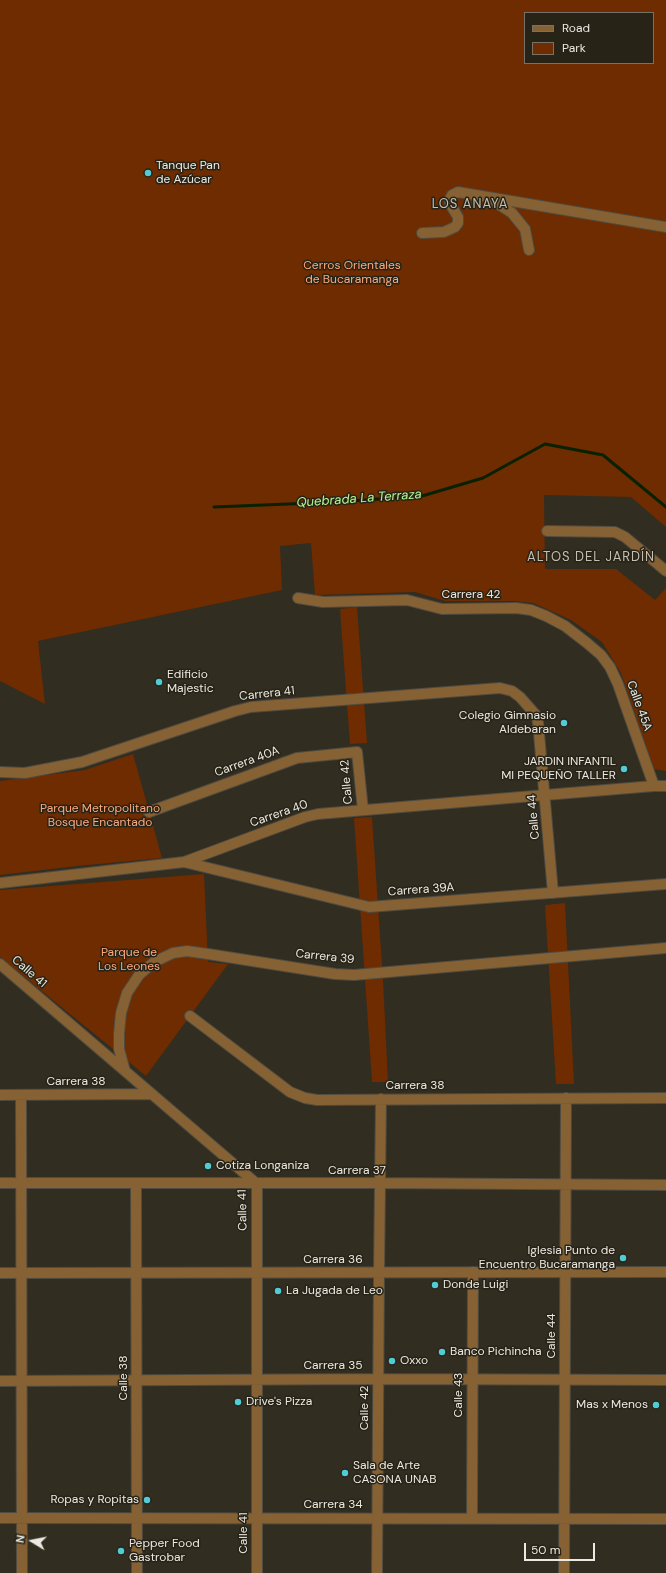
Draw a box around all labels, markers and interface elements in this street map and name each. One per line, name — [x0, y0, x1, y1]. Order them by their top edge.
legend — [524, 12, 654, 64]
text: Road — [562, 20, 590, 36]
text: Park — [562, 40, 586, 56]
place label: Tanque Pan de Azúcar — [156, 159, 220, 187]
marker: Tanque Pan de Azúcar — [143, 168, 153, 178]
district label: LOS ANAYA — [432, 197, 508, 213]
park label: Cerros Orientales de Bucaramanga — [303, 259, 401, 287]
water label: Quebrada La Terraza — [296, 487, 422, 511]
district label: ALTOS DEL JARDÍN — [527, 550, 655, 566]
street label: Carrera 42 — [442, 588, 500, 602]
place label: Edificio Majestic — [167, 668, 214, 696]
marker: Edificio Majestic — [154, 677, 164, 687]
street label: Calle 45A — [623, 679, 655, 733]
street label: Carrera 41 — [239, 684, 295, 704]
place label: Colegio Gimnasio Aldebaran — [459, 709, 556, 737]
marker: Colegio Gimnasio Aldebaran — [559, 718, 569, 728]
street label: Carrera 40A — [213, 744, 281, 780]
place label: JARDIN INFANTIL MI PEQUEÑO TALLER — [501, 755, 616, 783]
street label: Calle 42 — [338, 759, 356, 805]
marker: JARDIN INFANTIL MI PEQUEÑO TALLER — [619, 764, 629, 774]
street label: Calle 44 — [525, 794, 543, 840]
street label: Carrera 40 — [248, 797, 310, 831]
park label: Parque Metropolitano Bosque Encantado — [40, 802, 160, 830]
street label: Carrera 39A — [387, 881, 455, 899]
park label: Parque de Los Leones — [98, 946, 160, 974]
street label: Carrera 39 — [295, 947, 355, 967]
street label: Calle 41 — [9, 953, 49, 991]
street label: Carrera 38 — [46, 1075, 106, 1089]
street label: Carrera 38 — [385, 1079, 445, 1093]
place label: Cotiza Longaniza — [216, 1159, 309, 1173]
marker: Cotiza Longaniza — [203, 1161, 213, 1171]
street label: Carrera 37 — [328, 1164, 386, 1178]
street label: Calle 41 — [235, 1189, 251, 1231]
place label: Iglesia Punto de Encuentro Bucaramanga — [479, 1244, 615, 1272]
street label: Carrera 36 — [303, 1253, 363, 1267]
marker: Iglesia Punto de Encuentro Bucaramanga — [618, 1253, 628, 1263]
place label: Donde Luigi — [443, 1278, 508, 1292]
marker: Donde Luigi — [430, 1280, 440, 1290]
place label: La Jugada de Leo — [286, 1284, 383, 1298]
marker: La Jugada de Leo — [273, 1286, 283, 1296]
street label: Calle 44 — [545, 1313, 559, 1359]
place label: Banco Pichincha — [450, 1345, 541, 1359]
marker: Banco Pichincha — [437, 1347, 447, 1357]
place label: Oxxo — [400, 1354, 428, 1368]
street label: Calle 38 — [117, 1356, 131, 1400]
marker: Oxxo — [387, 1356, 397, 1366]
street label: Carrera 35 — [303, 1359, 363, 1373]
street label: Calle 43 — [452, 1373, 466, 1417]
street label: Calle 42 — [358, 1386, 372, 1430]
place label: Drive's Pizza — [246, 1395, 312, 1409]
marker: Drive's Pizza — [233, 1397, 243, 1407]
place label: Mas x Menos — [576, 1398, 648, 1412]
marker: Mas x Menos — [651, 1400, 661, 1410]
place label: Sala de Arte CASONA UNAB — [353, 1459, 436, 1487]
marker: Sala de Arte CASONA UNAB — [340, 1468, 350, 1478]
place label: Ropas y Ropitas — [50, 1493, 139, 1507]
marker: Ropas y Ropitas — [142, 1495, 152, 1505]
street label: Carrera 34 — [303, 1498, 363, 1512]
street label: Calle 41 — [237, 1512, 251, 1554]
north arrow — [12, 1521, 52, 1561]
text: N — [13, 1534, 28, 1544]
scale bar — [526, 1535, 597, 1561]
place label: Pepper Food Gastrobar — [129, 1537, 200, 1565]
text: 50 m — [531, 1542, 560, 1558]
marker: Pepper Food Gastrobar — [116, 1546, 126, 1556]

